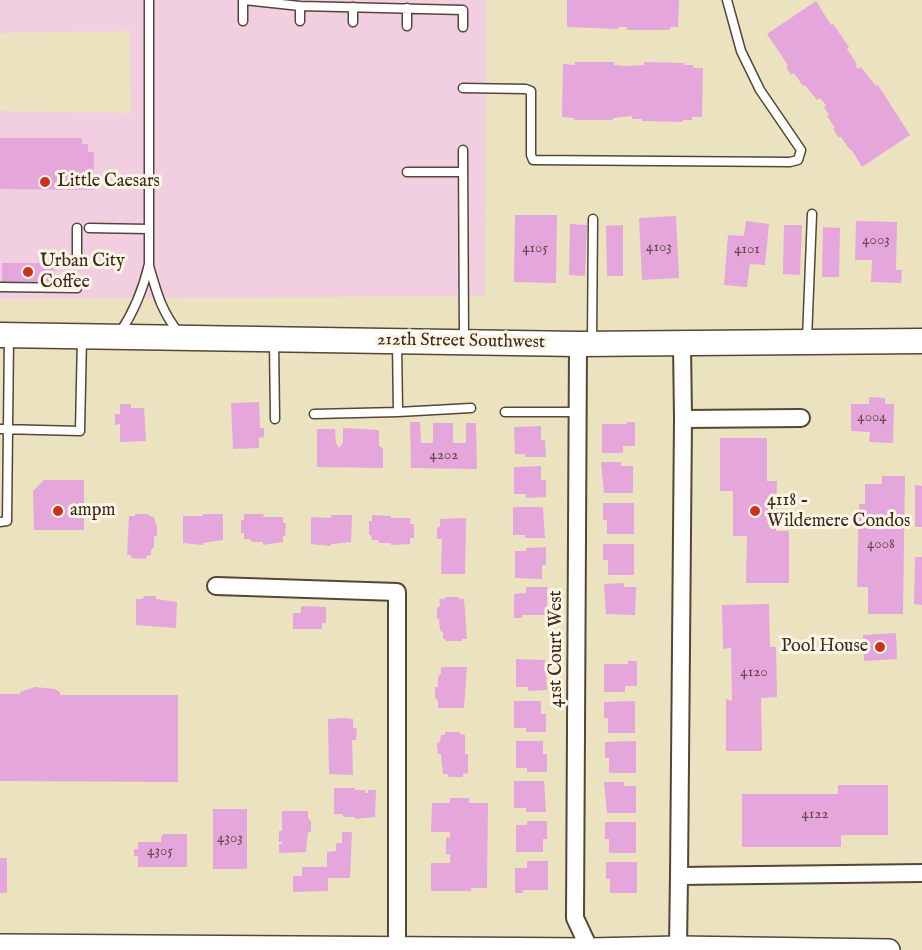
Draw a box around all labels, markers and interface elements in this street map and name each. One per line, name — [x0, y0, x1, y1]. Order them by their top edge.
place label: Little Caesars — [57, 171, 160, 193]
marker: Little Caesars — [38, 175, 52, 189]
house number: 4003 — [862, 232, 890, 250]
house number: 4103 — [646, 239, 672, 257]
house number: 4105 — [522, 240, 548, 258]
house number: 4101 — [734, 241, 760, 259]
place label: Urban City Coffee — [40, 251, 125, 294]
marker: Urban City Coffee — [21, 265, 35, 279]
street label: 212th Street Southwest — [377, 330, 545, 354]
house number: 4004 — [857, 409, 887, 427]
house number: 4202 — [430, 447, 458, 465]
place label: 4118 - Wildemere Condos — [767, 490, 910, 532]
place label: ampm — [70, 500, 115, 522]
marker: ampm — [51, 504, 65, 518]
marker: 4118 - Wildemere Condos — [748, 504, 762, 518]
house number: 4008 — [867, 536, 895, 554]
street label: 41st Court West — [546, 590, 568, 708]
place label: Pool House — [781, 636, 868, 658]
marker: Pool House — [873, 640, 887, 654]
house number: 4120 — [740, 664, 768, 682]
house number: 4122 — [801, 806, 829, 824]
house number: 4303 — [217, 830, 243, 848]
house number: 4305 — [147, 843, 173, 861]

